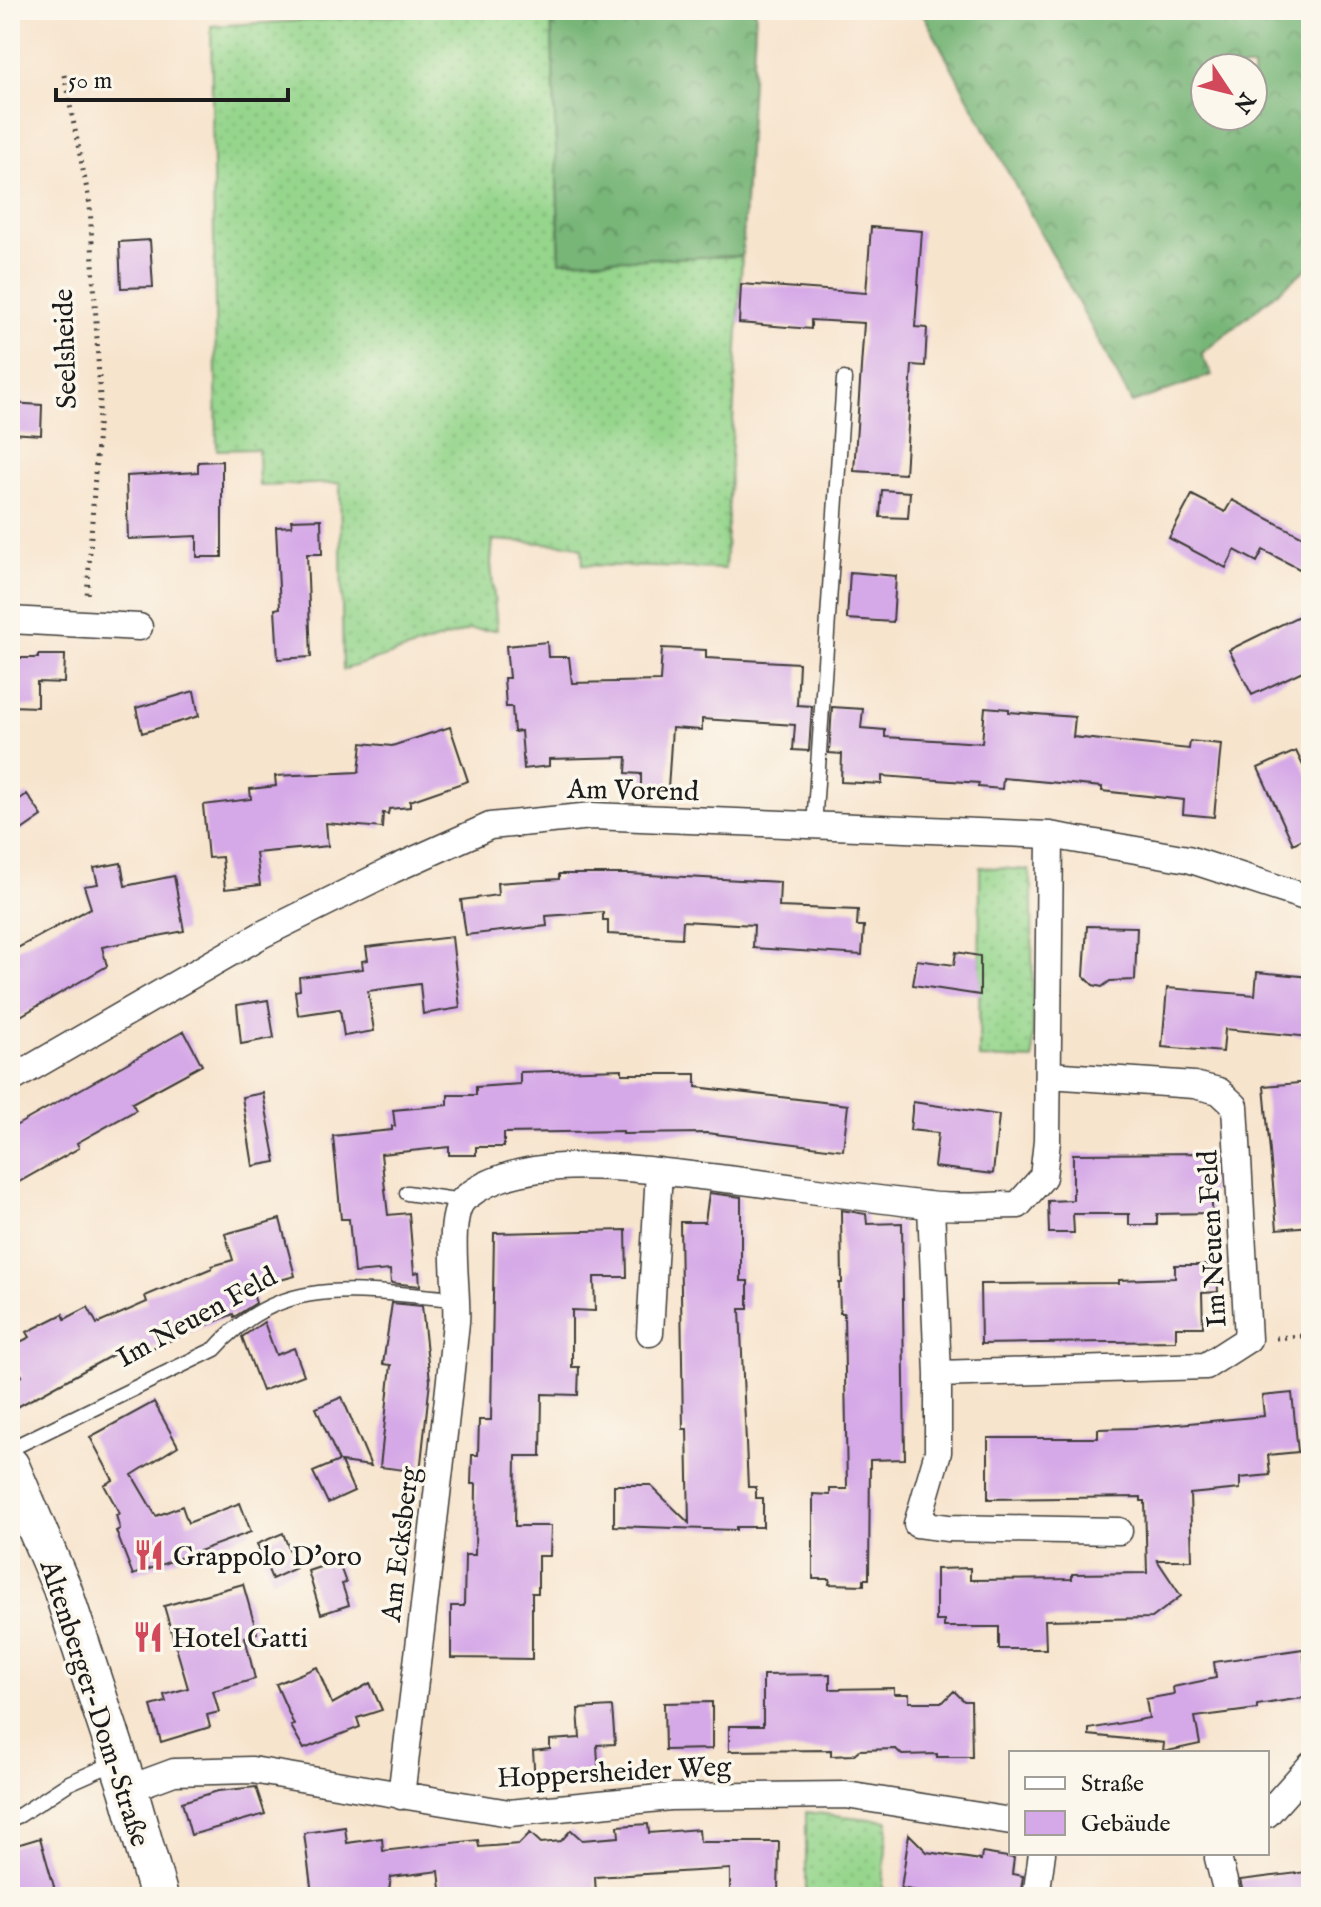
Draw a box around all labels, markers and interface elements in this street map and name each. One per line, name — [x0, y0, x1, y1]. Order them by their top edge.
scale bar — [56, 52, 288, 102]
north arrow — [1189, 52, 1269, 132]
text: 50 m — [68, 66, 112, 97]
text: N — [1227, 86, 1261, 118]
street label: Seelsheide — [47, 288, 86, 410]
street label: Am Vorend — [566, 773, 699, 810]
street label: Im Neuen Feld — [1191, 1149, 1236, 1328]
street label: Im Neuen Feld — [111, 1260, 283, 1377]
street label: Am Ecksberg — [374, 1464, 428, 1625]
restaurant icon: Grappolo D'oro — [132, 1538, 166, 1572]
place label: Grappolo D'oro — [173, 1540, 362, 1575]
street label: Altenberger-Dom-Straße — [30, 1555, 157, 1852]
restaurant icon: Hotel Gatti — [131, 1620, 165, 1654]
place label: Hotel Gatti — [172, 1622, 308, 1657]
street label: Hoppersheider Weg — [496, 1750, 733, 1797]
legend — [1009, 1751, 1269, 1855]
text: Straße — [1081, 1769, 1144, 1800]
text: Gebäude — [1081, 1809, 1171, 1840]

